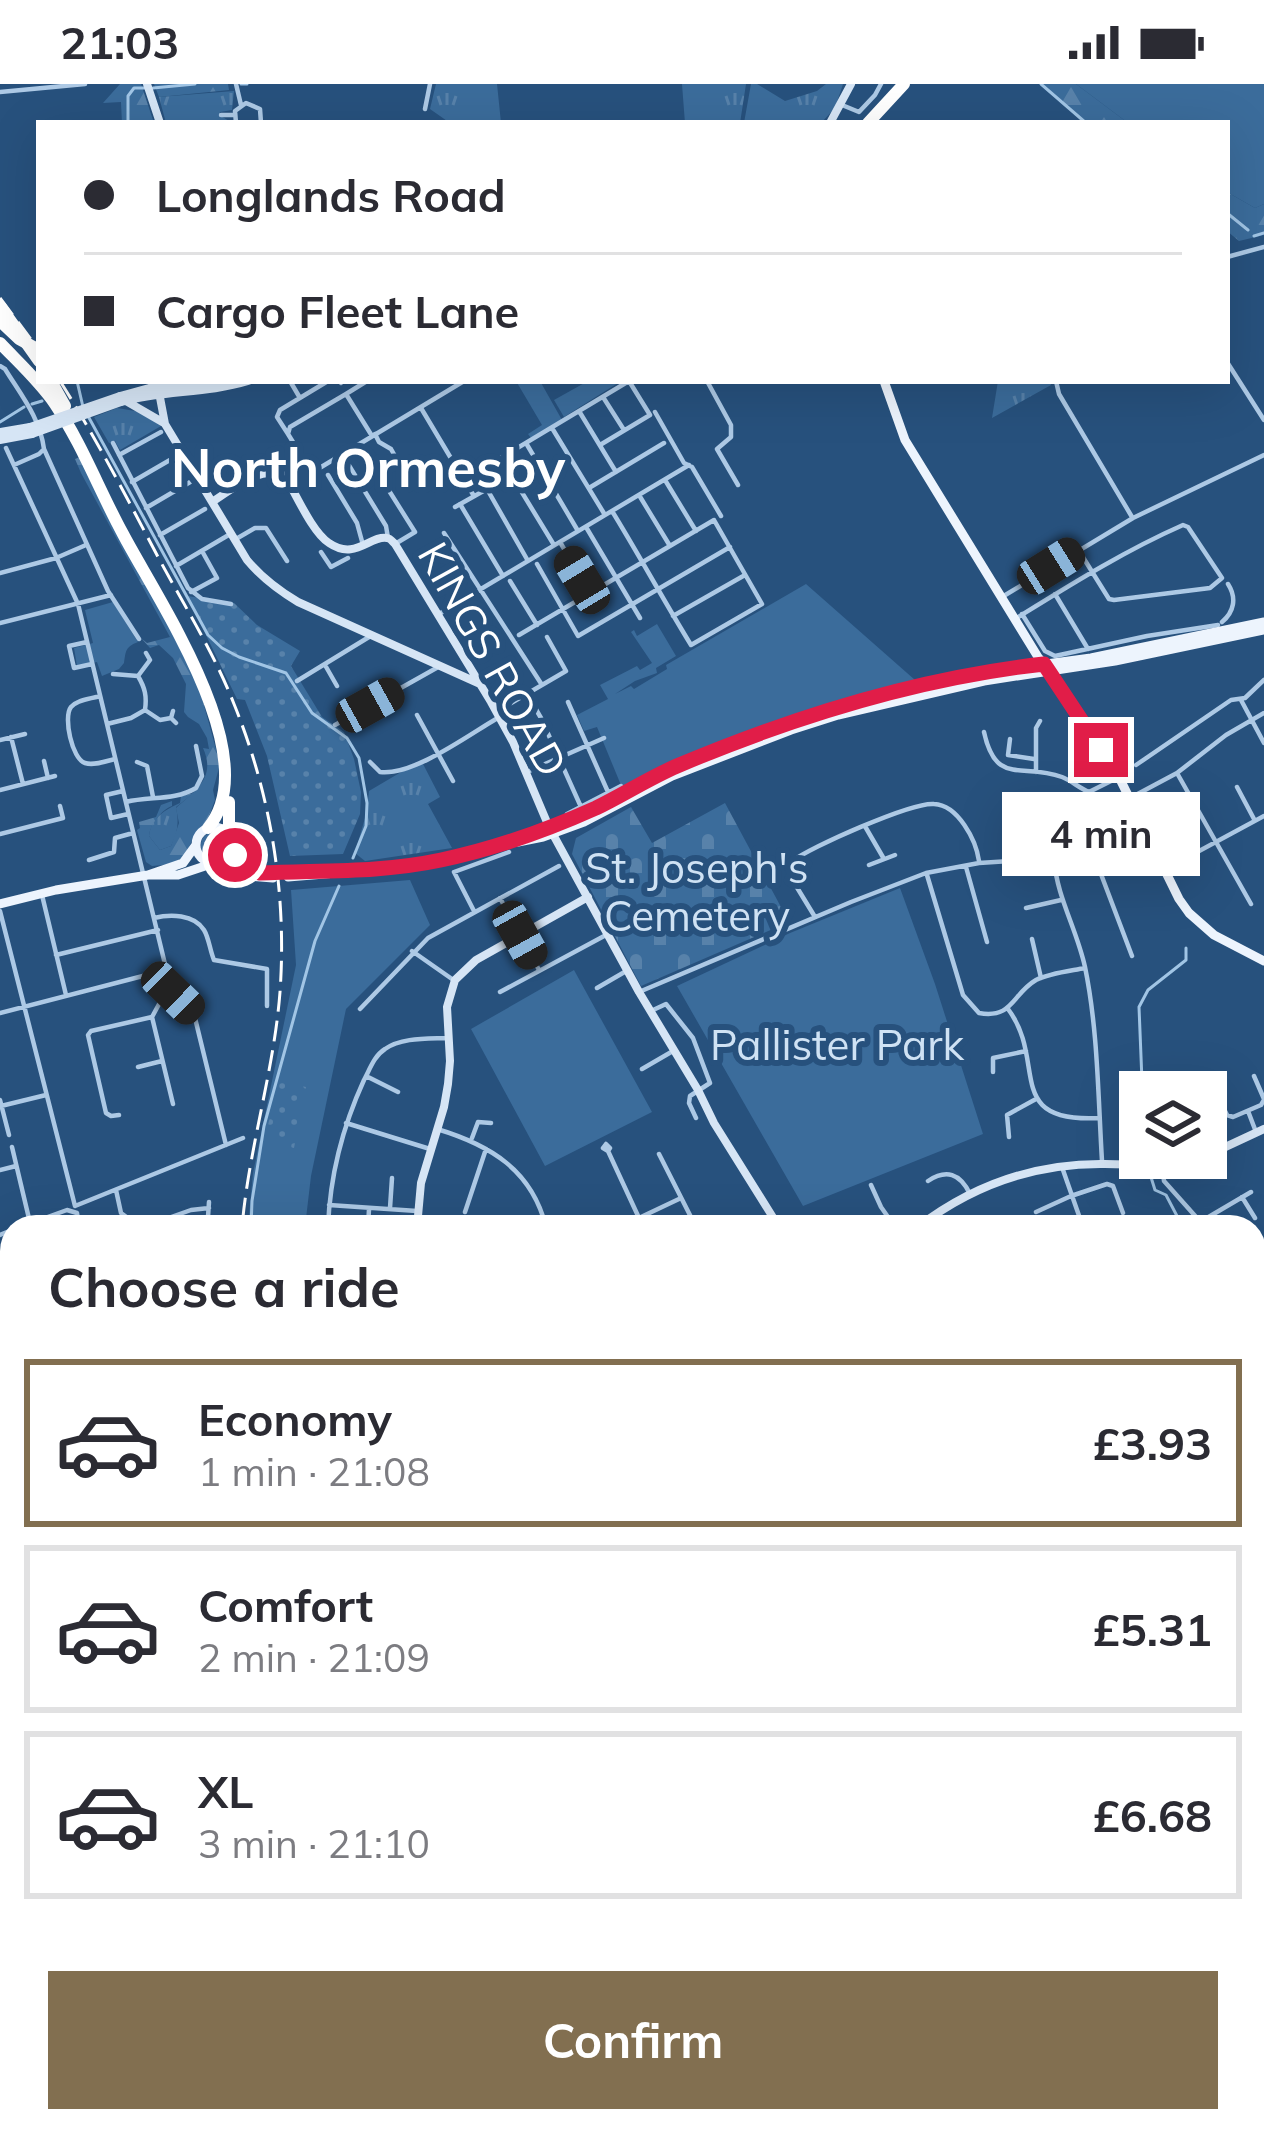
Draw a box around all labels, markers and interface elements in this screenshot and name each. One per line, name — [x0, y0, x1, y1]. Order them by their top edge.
text: 21:03 — [60, 14, 179, 70]
text: Longlands Road — [156, 167, 506, 223]
text: Cargo Fleet Lane — [156, 283, 519, 339]
district label: North Ormesby — [171, 433, 566, 501]
car — [1011, 532, 1091, 600]
street label: KINGS ROAD — [407, 533, 579, 785]
car — [548, 540, 616, 620]
car — [330, 672, 410, 738]
route end — [1074, 723, 1128, 777]
callout: 4 min — [1002, 792, 1200, 876]
text: 4 min — [1050, 809, 1152, 858]
route start — [208, 828, 262, 882]
park label: St. Joseph's Cemetery — [585, 841, 809, 942]
car — [487, 895, 553, 975]
car — [135, 955, 211, 1031]
park label: Pallister Park — [710, 1018, 964, 1071]
map controls — [1119, 1071, 1227, 1179]
button: layers — [1119, 1071, 1227, 1179]
text: Choose a ride — [48, 1253, 400, 1321]
icon: car — [54, 1389, 162, 1497]
text: Economy — [198, 1391, 392, 1447]
text: £3.93 — [1093, 1415, 1212, 1471]
text: 1 min · 21:08 — [198, 1447, 430, 1496]
icon: car — [54, 1575, 162, 1683]
text: Comfort — [198, 1577, 373, 1633]
text: £5.31 — [1093, 1601, 1212, 1657]
text: 2 min · 21:09 — [198, 1633, 430, 1682]
icon: car — [54, 1761, 162, 1869]
text: XL — [198, 1763, 253, 1819]
text: £6.68 — [1093, 1787, 1212, 1843]
text: 3 min · 21:10 — [198, 1819, 430, 1868]
button: Confirm — [48, 1971, 1218, 2109]

